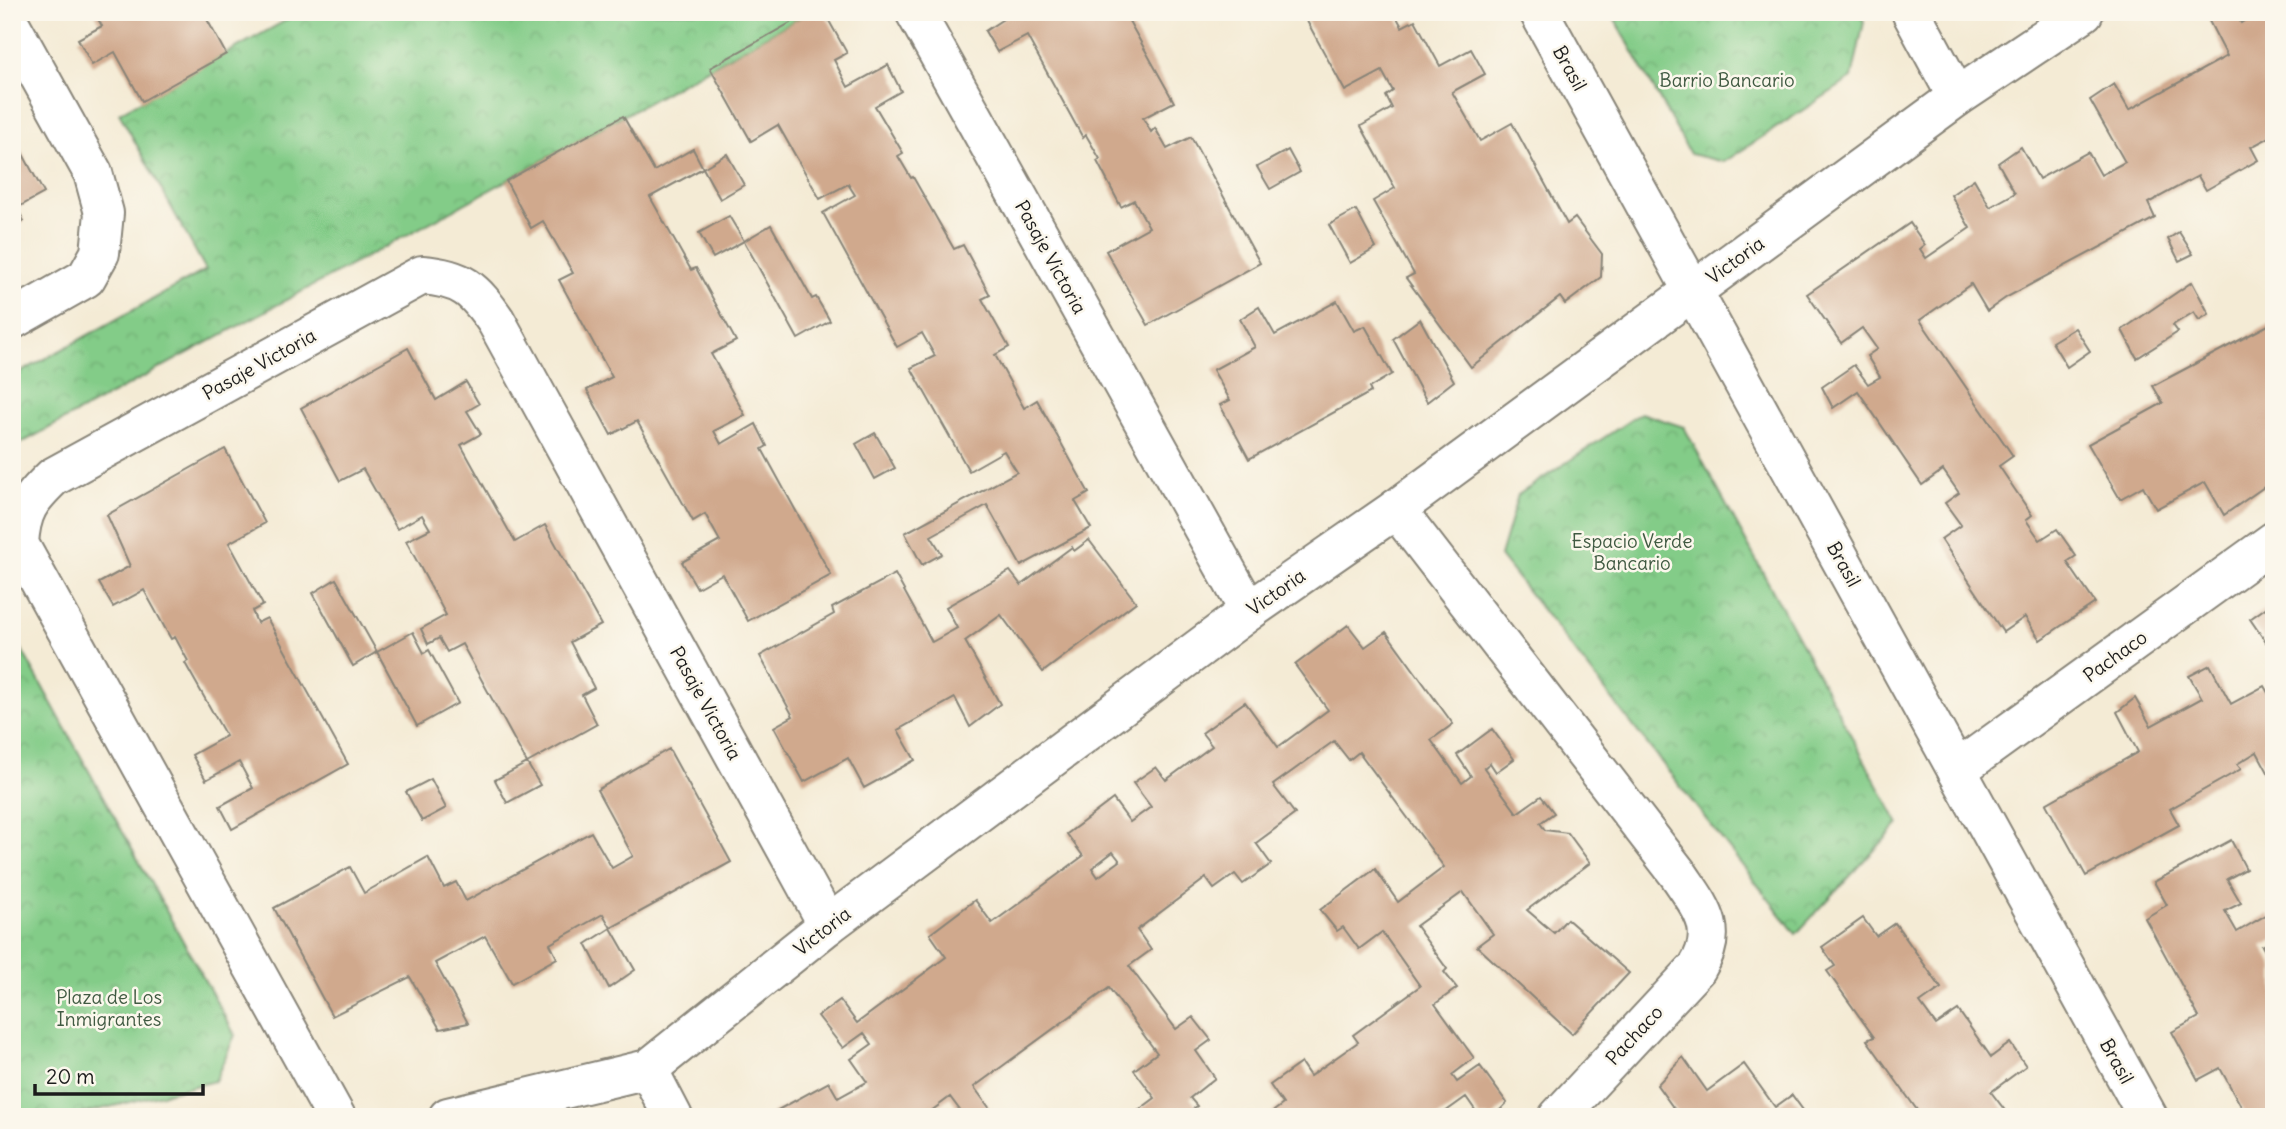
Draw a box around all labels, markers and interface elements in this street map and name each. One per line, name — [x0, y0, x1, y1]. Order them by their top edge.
street label: Brasil — [1548, 41, 1592, 95]
park label: Barrio Bancario — [1659, 68, 1795, 92]
street label: Pasaje Victoria — [1010, 196, 1092, 318]
street label: Victoria — [1701, 231, 1769, 289]
street label: Pasaje Victoria — [198, 323, 320, 405]
park label: Espacio Verde Bancario — [1572, 529, 1692, 575]
street label: Brasil — [1822, 537, 1866, 591]
street label: Victoria — [1242, 563, 1310, 621]
street label: Pachaco — [2078, 625, 2152, 687]
street label: Pasaje Victoria — [665, 642, 747, 764]
street label: Victoria — [789, 901, 855, 961]
park label: Plaza de Los Inmigrantes — [56, 985, 162, 1031]
street label: Pachaco — [1600, 1000, 1668, 1070]
street label: Brasil — [2095, 1034, 2139, 1088]
scale bar — [35, 1052, 203, 1096]
text: 20 m — [46, 1063, 95, 1090]

